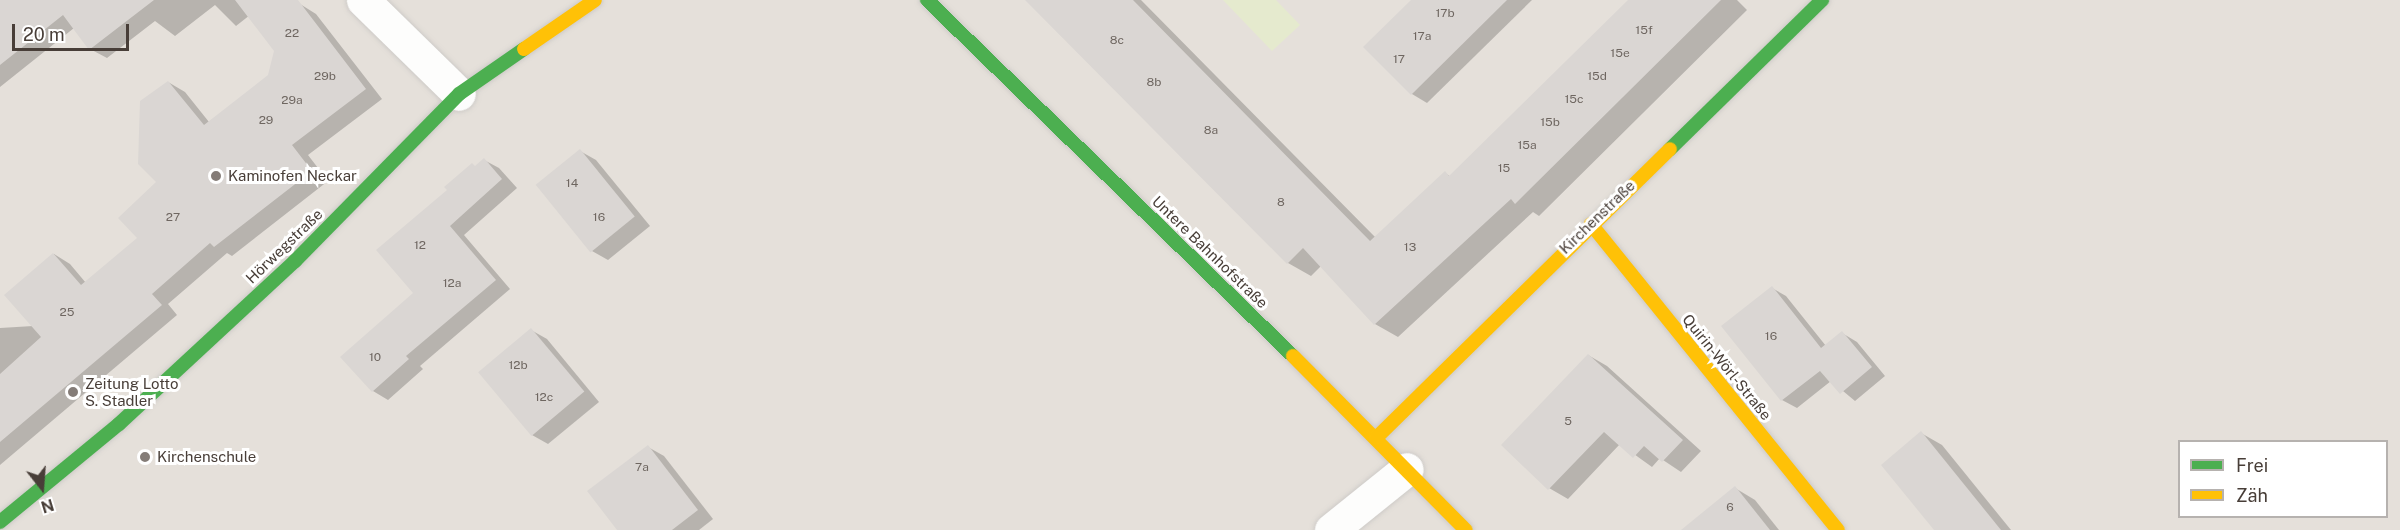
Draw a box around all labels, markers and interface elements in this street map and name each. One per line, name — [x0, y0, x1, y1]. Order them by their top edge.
house number: 17b — [1435, 7, 1455, 21]
scale bar — [15, 12, 132, 50]
text: 20 m — [23, 24, 65, 45]
house number: 15f — [1635, 24, 1653, 38]
house number: 22 — [285, 27, 299, 41]
house number: 17a — [1413, 30, 1431, 44]
house number: 8c — [1110, 34, 1124, 48]
house number: 15e — [1610, 47, 1630, 61]
house number: 17 — [1393, 53, 1405, 67]
house number: 29b — [314, 70, 336, 84]
house number: 15d — [1587, 70, 1607, 84]
house number: 8b — [1147, 76, 1161, 90]
house number: 15c — [1564, 93, 1584, 107]
house number: 29a — [281, 94, 303, 108]
house number: 29 — [259, 114, 273, 128]
house number: 15b — [1540, 116, 1560, 130]
house number: 8a — [1204, 124, 1218, 138]
house number: 15a — [1517, 139, 1537, 153]
house number: 15 — [1498, 162, 1510, 176]
place label: Kaminofen Neckar — [228, 167, 357, 185]
marker: Kaminofen Neckar — [209, 169, 223, 183]
street label: Kirchenstraße — [1555, 176, 1639, 258]
house number: 14 — [566, 177, 578, 191]
street label: Untere Bahnhofstraße — [1148, 192, 1272, 312]
house number: 8 — [1277, 196, 1285, 210]
street label: Hörwegstraße — [242, 205, 326, 287]
house number: 27 — [166, 211, 180, 225]
house number: 16 — [593, 211, 605, 225]
house number: 12 — [414, 239, 426, 253]
house number: 13 — [1404, 241, 1416, 255]
house number: 12a — [443, 277, 461, 291]
house number: 25 — [60, 306, 74, 320]
street label: Quirin-Wörl-Straße — [1679, 310, 1775, 424]
house number: 16 — [1765, 330, 1777, 344]
house number: 10 — [369, 351, 381, 365]
house number: 12b — [508, 359, 528, 373]
place label: Zeitung Lotto S. Stadler — [85, 374, 178, 409]
marker: Zeitung Lotto S. Stadler — [66, 385, 80, 399]
house number: 12c — [535, 391, 553, 405]
house number: 5 — [1564, 415, 1572, 429]
legend — [2178, 440, 2388, 518]
place label: Kirchenschule — [157, 448, 256, 466]
marker: Kirchenschule — [138, 450, 152, 464]
text: Frei — [2236, 455, 2268, 476]
north arrow — [12, 458, 72, 518]
house number: 7a — [635, 461, 649, 475]
text: Zäh — [2236, 485, 2268, 506]
text: N — [39, 495, 56, 517]
house number: 6 — [1726, 501, 1734, 515]

